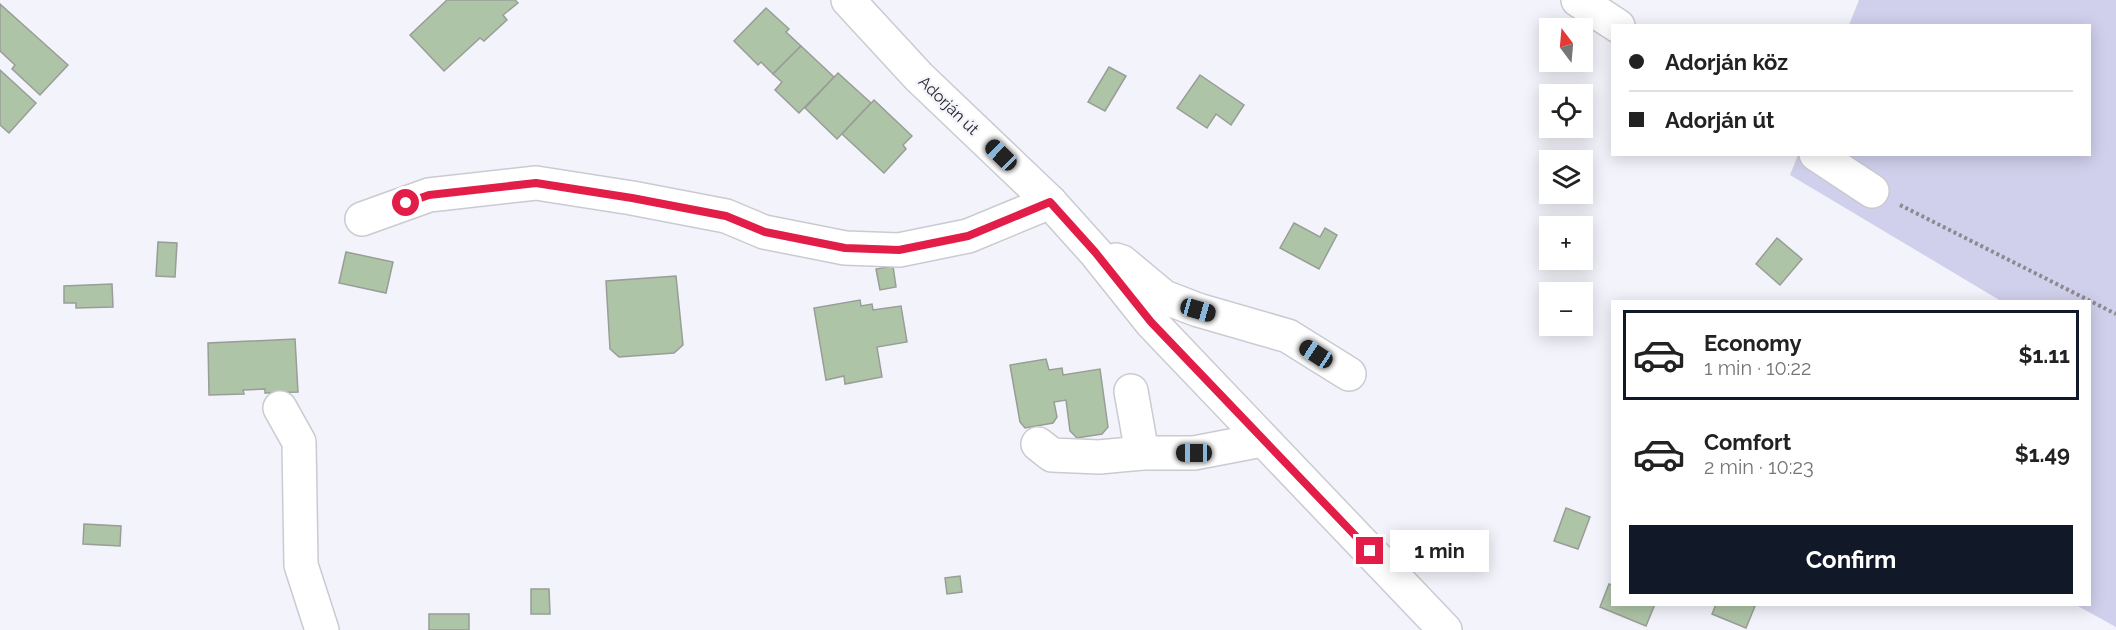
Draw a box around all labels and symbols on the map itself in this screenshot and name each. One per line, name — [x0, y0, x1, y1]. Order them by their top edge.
north arrow — [1539, 18, 1593, 72]
street label: Adorján út — [915, 72, 983, 139]
car — [982, 136, 1020, 174]
route start — [392, 189, 419, 216]
car — [1178, 296, 1218, 324]
car — [1296, 337, 1336, 371]
car — [1176, 444, 1212, 462]
callout: 1 min — [1391, 530, 1490, 572]
route end — [1356, 537, 1383, 564]

